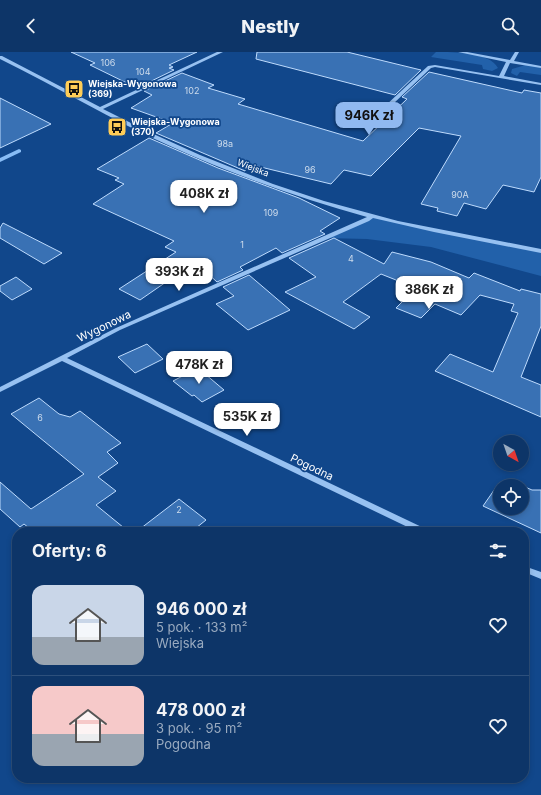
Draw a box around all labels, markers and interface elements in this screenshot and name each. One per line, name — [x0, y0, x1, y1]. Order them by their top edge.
icon: back — [20, 15, 42, 37]
icon: search — [499, 15, 521, 37]
text: Nestly — [241, 16, 300, 37]
house number: 106 — [101, 57, 116, 68]
house number: 104 — [135, 66, 151, 77]
bus stop icon: Wiejska-Wygonowa (369) — [63, 78, 85, 100]
place label: Wiejska-Wygonowa (369) — [88, 78, 177, 99]
house number: 102 — [185, 85, 199, 96]
pin: 946K zł — [332, 102, 406, 136]
text: 946K zł — [344, 107, 394, 123]
bus stop icon: Wiejska-Wygonowa (370) — [106, 116, 128, 138]
place label: Wiejska-Wygonowa (370) — [131, 116, 220, 137]
house number: 98a — [217, 138, 233, 149]
street label: Wiejska — [236, 156, 271, 179]
house number: 96 — [304, 164, 316, 175]
pin: 408K zł — [167, 180, 241, 214]
text: 408K zł — [179, 185, 229, 201]
house number: 90A — [451, 189, 469, 200]
house number: 109 — [264, 207, 279, 218]
house number: 1 — [240, 239, 244, 250]
house number: 4 — [348, 253, 354, 264]
pin: 393K zł — [142, 258, 216, 292]
text: 393K zł — [155, 263, 203, 279]
pin: 386K zł — [392, 276, 466, 310]
text: 386K zł — [405, 281, 453, 297]
street label: Wygonowa — [75, 307, 133, 345]
pin: 478K zł — [162, 351, 236, 385]
text: 478K zł — [175, 356, 223, 372]
pin: 535K zł — [210, 403, 284, 437]
text: 535K zł — [223, 408, 271, 424]
house number: 6 — [37, 412, 43, 423]
north arrow — [493, 435, 529, 471]
map controls — [493, 435, 529, 515]
street label: Pogodna — [288, 451, 336, 483]
button: locate — [493, 479, 529, 515]
house number: 2 — [176, 504, 182, 515]
icon: filters — [487, 540, 509, 562]
text: Oferty: 6 — [32, 541, 106, 561]
text: 946 000 zł — [156, 599, 246, 619]
icon: home — [64, 601, 112, 649]
icon: heart — [487, 614, 509, 636]
text: 5 pok. · 133 m² — [156, 619, 247, 635]
text: Wiejska — [156, 635, 204, 651]
text: 478 000 zł — [156, 700, 245, 720]
icon: home — [64, 702, 112, 750]
icon: heart — [487, 715, 509, 737]
text: 3 pok. · 95 m² — [156, 720, 242, 736]
text: Pogodna — [156, 736, 211, 752]

